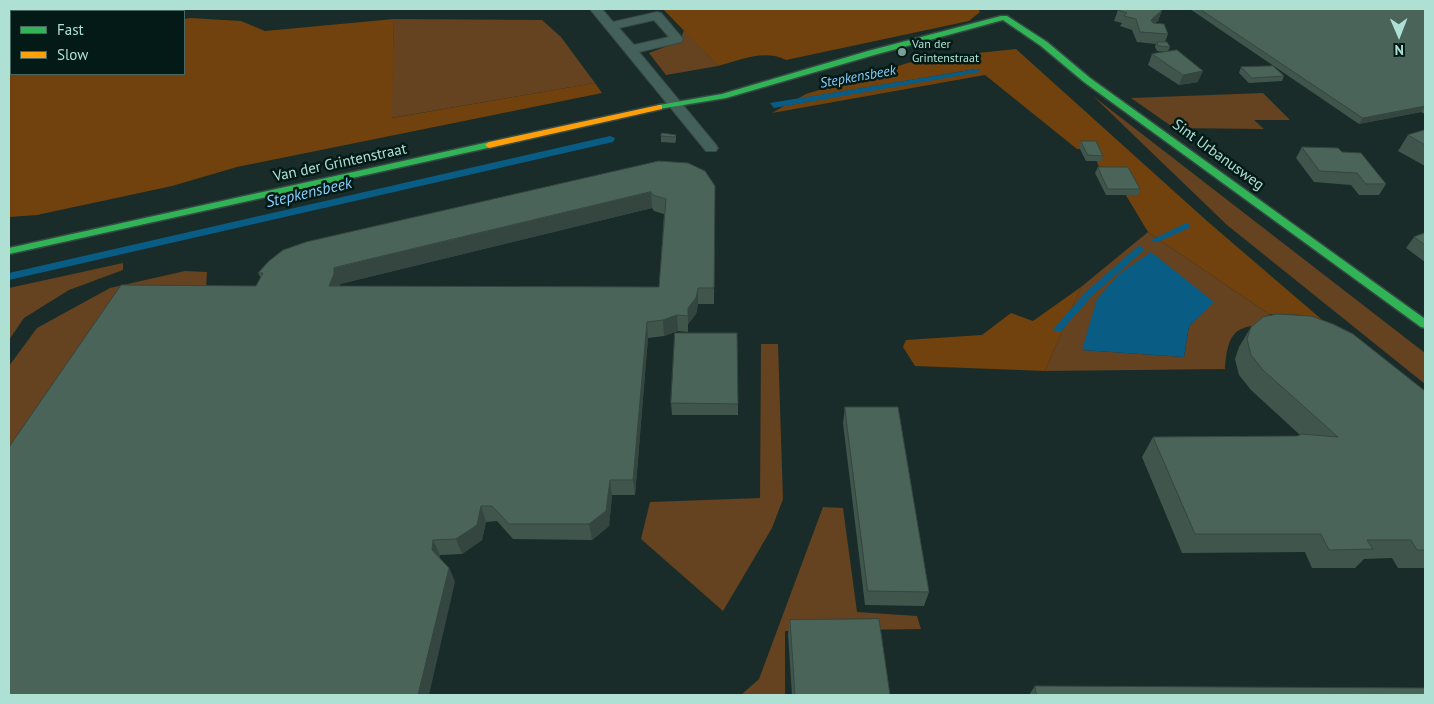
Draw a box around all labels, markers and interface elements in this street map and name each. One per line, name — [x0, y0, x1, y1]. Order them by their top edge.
legend — [10, 10, 185, 75]
north arrow — [1374, 10, 1424, 60]
text: Fast — [57, 20, 84, 39]
place label: Van der Grintenstraat — [912, 38, 979, 66]
text: N — [1395, 41, 1404, 59]
text: Slow — [57, 45, 88, 64]
marker: Van der Grintenstraat — [896, 46, 908, 58]
water label: Stepkensbeek — [819, 62, 897, 92]
street label: Sint Urbanusweg — [1169, 116, 1267, 194]
street label: Van der Grintenstraat — [272, 140, 408, 186]
water label: Stepkensbeek — [264, 174, 354, 212]

